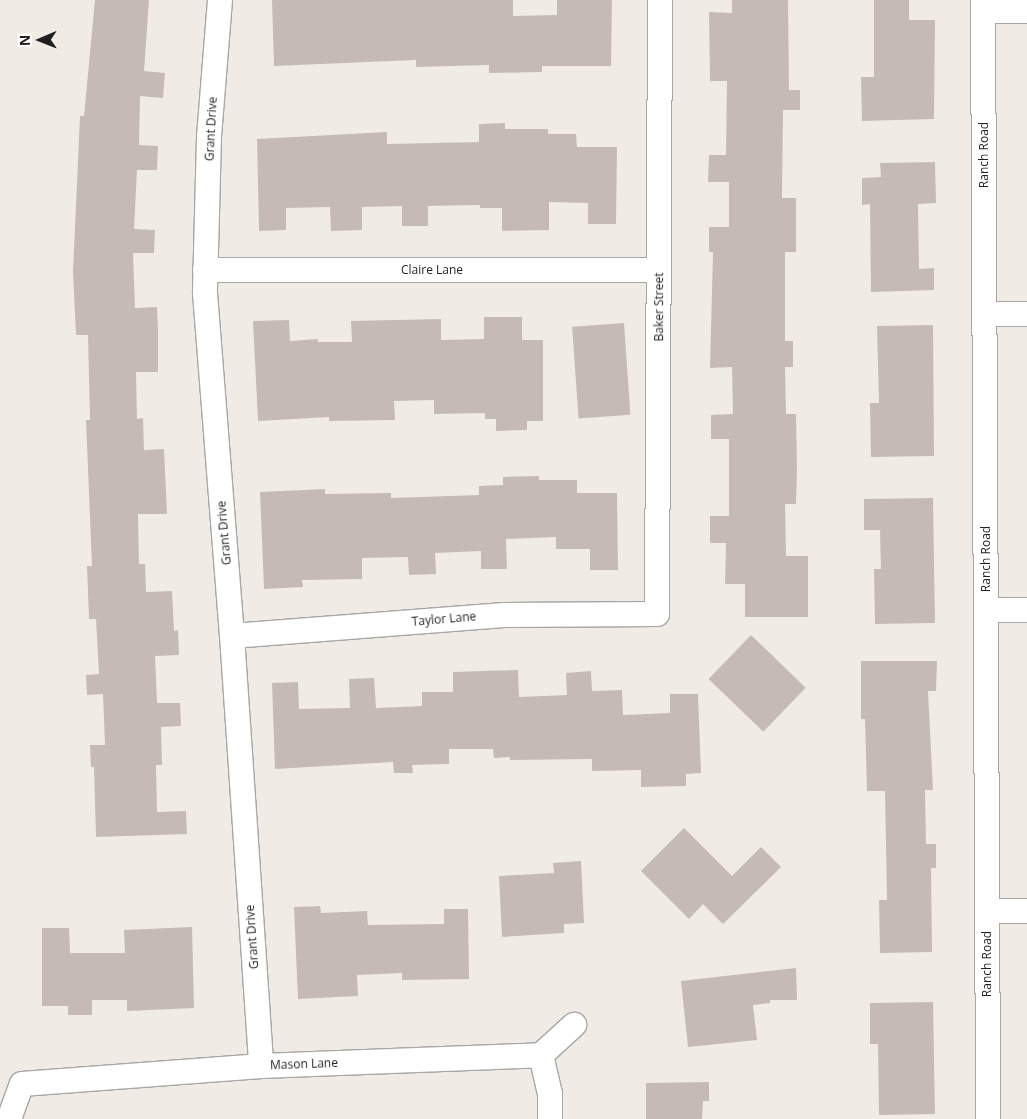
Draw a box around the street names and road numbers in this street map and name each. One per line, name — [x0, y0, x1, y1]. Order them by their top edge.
street label: Grant Drive — [202, 96, 220, 162]
street label: Ranch Road — [977, 122, 991, 188]
street label: Claire Lane — [401, 263, 463, 277]
street label: Baker Street — [652, 272, 666, 342]
street label: Grant Drive — [214, 500, 234, 566]
street label: Ranch Road — [979, 526, 993, 592]
street label: Taylor Lane — [411, 609, 477, 629]
street label: Grant Drive — [243, 904, 261, 970]
street label: Ranch Road — [980, 931, 994, 997]
street label: Mason Lane — [270, 1056, 338, 1072]

